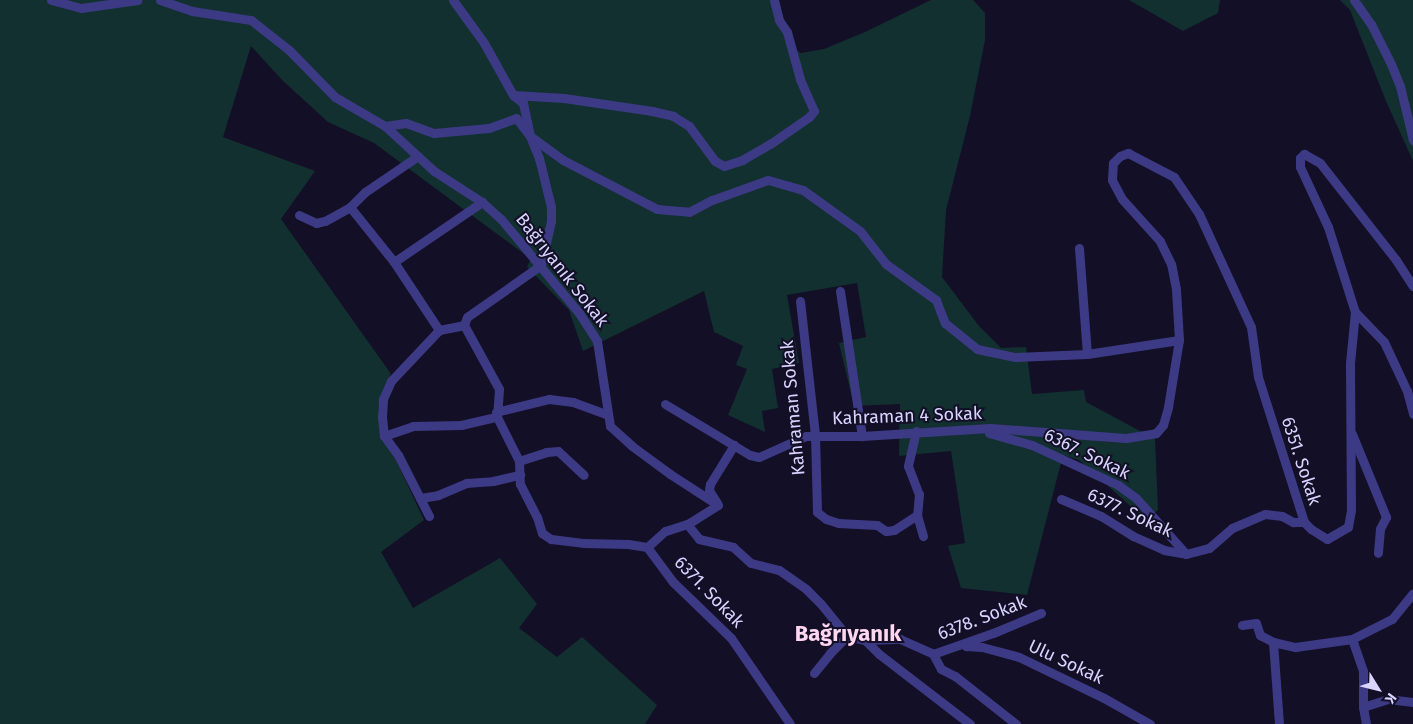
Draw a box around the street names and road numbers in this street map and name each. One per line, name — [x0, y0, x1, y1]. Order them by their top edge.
street label: Bağrıyanık Sokak — [511, 209, 613, 331]
street label: Kahraman Sokak — [776, 339, 810, 477]
street label: Kahraman 4 Sokak — [832, 403, 982, 429]
street label: 6351. Sokak — [1277, 414, 1325, 508]
street label: 6367. Sokak — [1041, 424, 1133, 484]
street label: 6377. Sokak — [1084, 484, 1176, 542]
street label: 6371. Sokak — [670, 552, 748, 632]
street label: 6378. Sokak — [935, 591, 1029, 645]
street label: Ulu Sokak — [1025, 635, 1107, 689]

